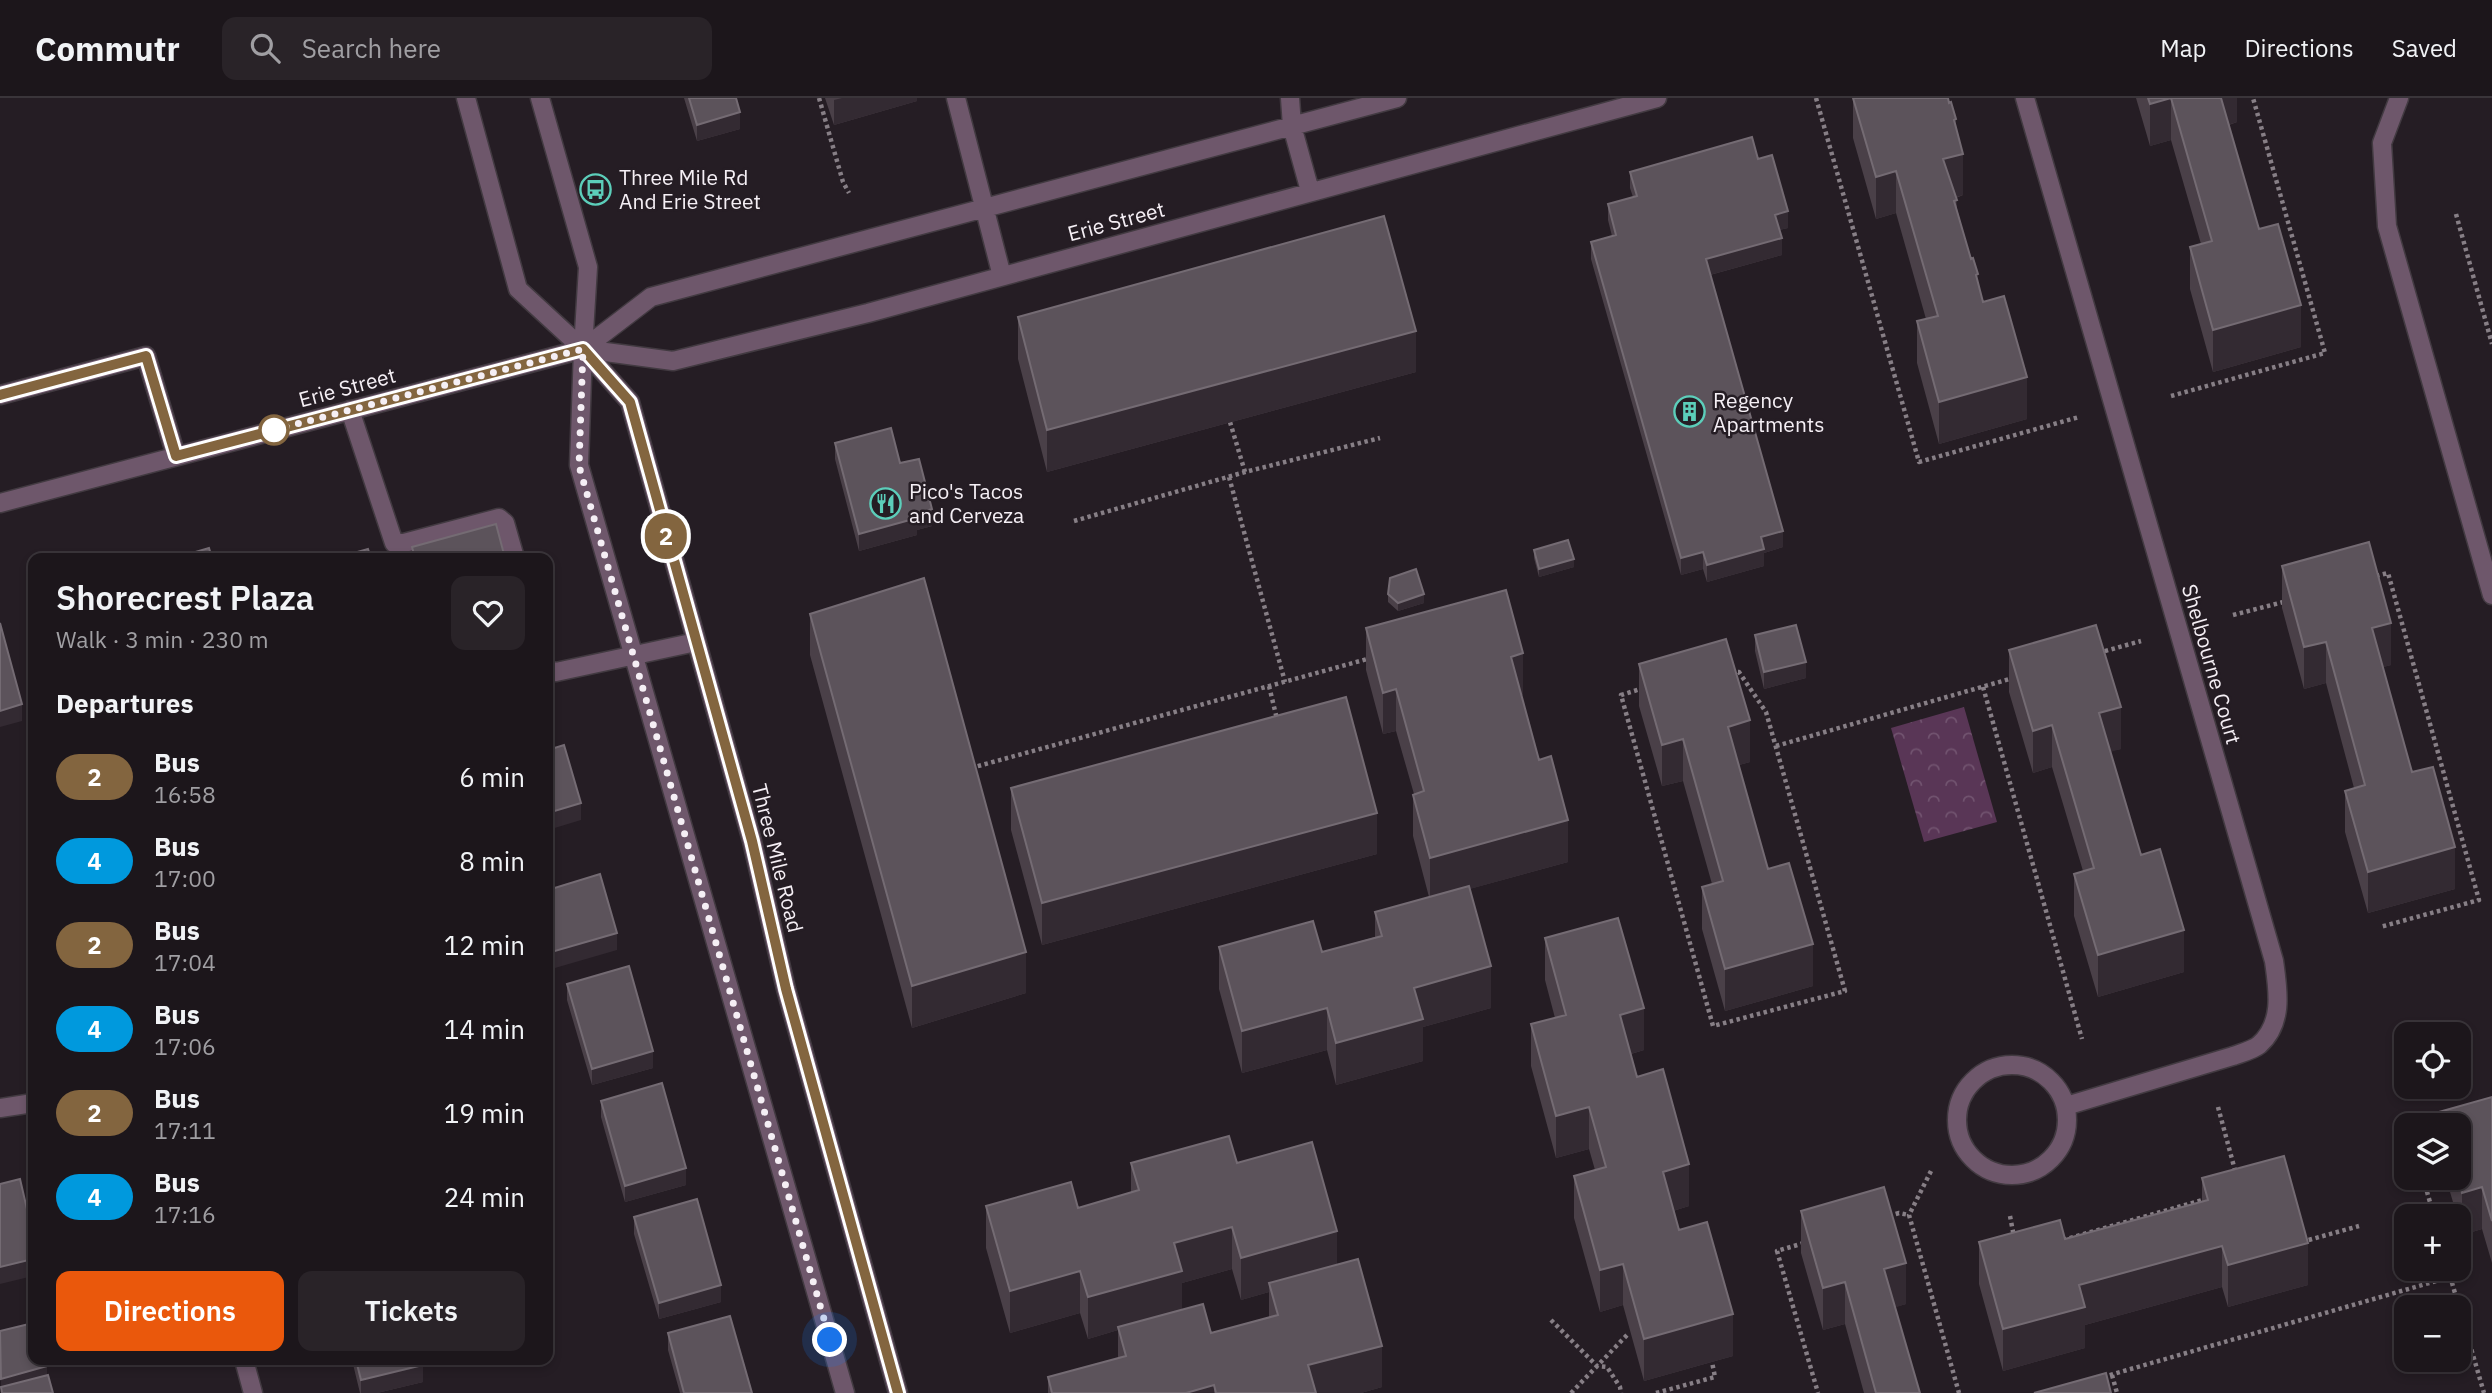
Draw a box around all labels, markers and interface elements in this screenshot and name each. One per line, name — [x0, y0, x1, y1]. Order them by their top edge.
search box — [222, 17, 712, 80]
text: Commutr — [35, 27, 180, 70]
icon: search — [246, 29, 284, 67]
text: Search here — [302, 31, 441, 65]
text: Map — [2160, 32, 2206, 64]
text: Directions — [2244, 32, 2354, 64]
text: Saved — [2392, 32, 2457, 64]
place label: Three Mile Rd And Erie Street — [619, 163, 761, 215]
bus stop icon: Three Mile Rd And Erie Street — [579, 172, 613, 206]
street label: Erie Street — [1064, 195, 1168, 247]
street label: Erie Street — [295, 361, 399, 413]
place label: Regency Apartments — [1713, 386, 1824, 438]
building icon: Regency Apartments — [1673, 395, 1707, 429]
unlabelled marker — [259, 415, 289, 445]
place label: Pico's Tacos and Cerveza — [909, 477, 1024, 529]
restaurant icon: Pico's Tacos and Cerveza — [869, 486, 903, 520]
line badge: 2 — [643, 513, 689, 559]
text: 2 — [659, 520, 673, 552]
text: Shorecrest Plaza — [56, 576, 314, 619]
button: heart — [451, 576, 525, 650]
street label: Shelbourne Court — [2176, 581, 2248, 747]
text: Walk · 3 min · 230 m — [56, 624, 269, 654]
text: Departures — [56, 686, 194, 720]
text: Bus — [154, 745, 200, 779]
text: 6 min — [459, 760, 525, 794]
text: 2 — [87, 761, 102, 793]
text: 16:58 — [154, 779, 216, 809]
street label: Three Mile Road — [746, 781, 810, 935]
text: Bus — [154, 829, 200, 863]
text: 8 min — [459, 844, 525, 878]
text: 4 — [87, 845, 102, 877]
text: 17:00 — [154, 863, 216, 893]
text: Bus — [154, 913, 200, 947]
text: 12 min — [444, 928, 525, 962]
text: 2 — [87, 929, 102, 961]
text: 17:04 — [154, 947, 216, 977]
text: Bus — [154, 997, 200, 1031]
text: 14 min — [444, 1012, 525, 1046]
text: 4 — [87, 1013, 102, 1045]
map controls — [2394, 1022, 2471, 1372]
button: locate — [2394, 1022, 2471, 1099]
text: 17:06 — [154, 1031, 216, 1061]
text: Bus — [154, 1081, 200, 1115]
text: 19 min — [444, 1096, 525, 1130]
text: 2 — [87, 1097, 102, 1129]
button: layers — [2394, 1113, 2471, 1190]
text: 17:11 — [154, 1115, 216, 1145]
text: Bus — [154, 1165, 200, 1199]
text: 24 min — [444, 1180, 525, 1214]
text: 4 — [87, 1181, 102, 1213]
text: 17:16 — [154, 1199, 216, 1229]
button: + — [2394, 1204, 2471, 1281]
button: Directions — [56, 1271, 284, 1351]
button: Tickets — [298, 1271, 525, 1351]
button: − — [2394, 1295, 2471, 1372]
your location — [812, 1322, 847, 1357]

